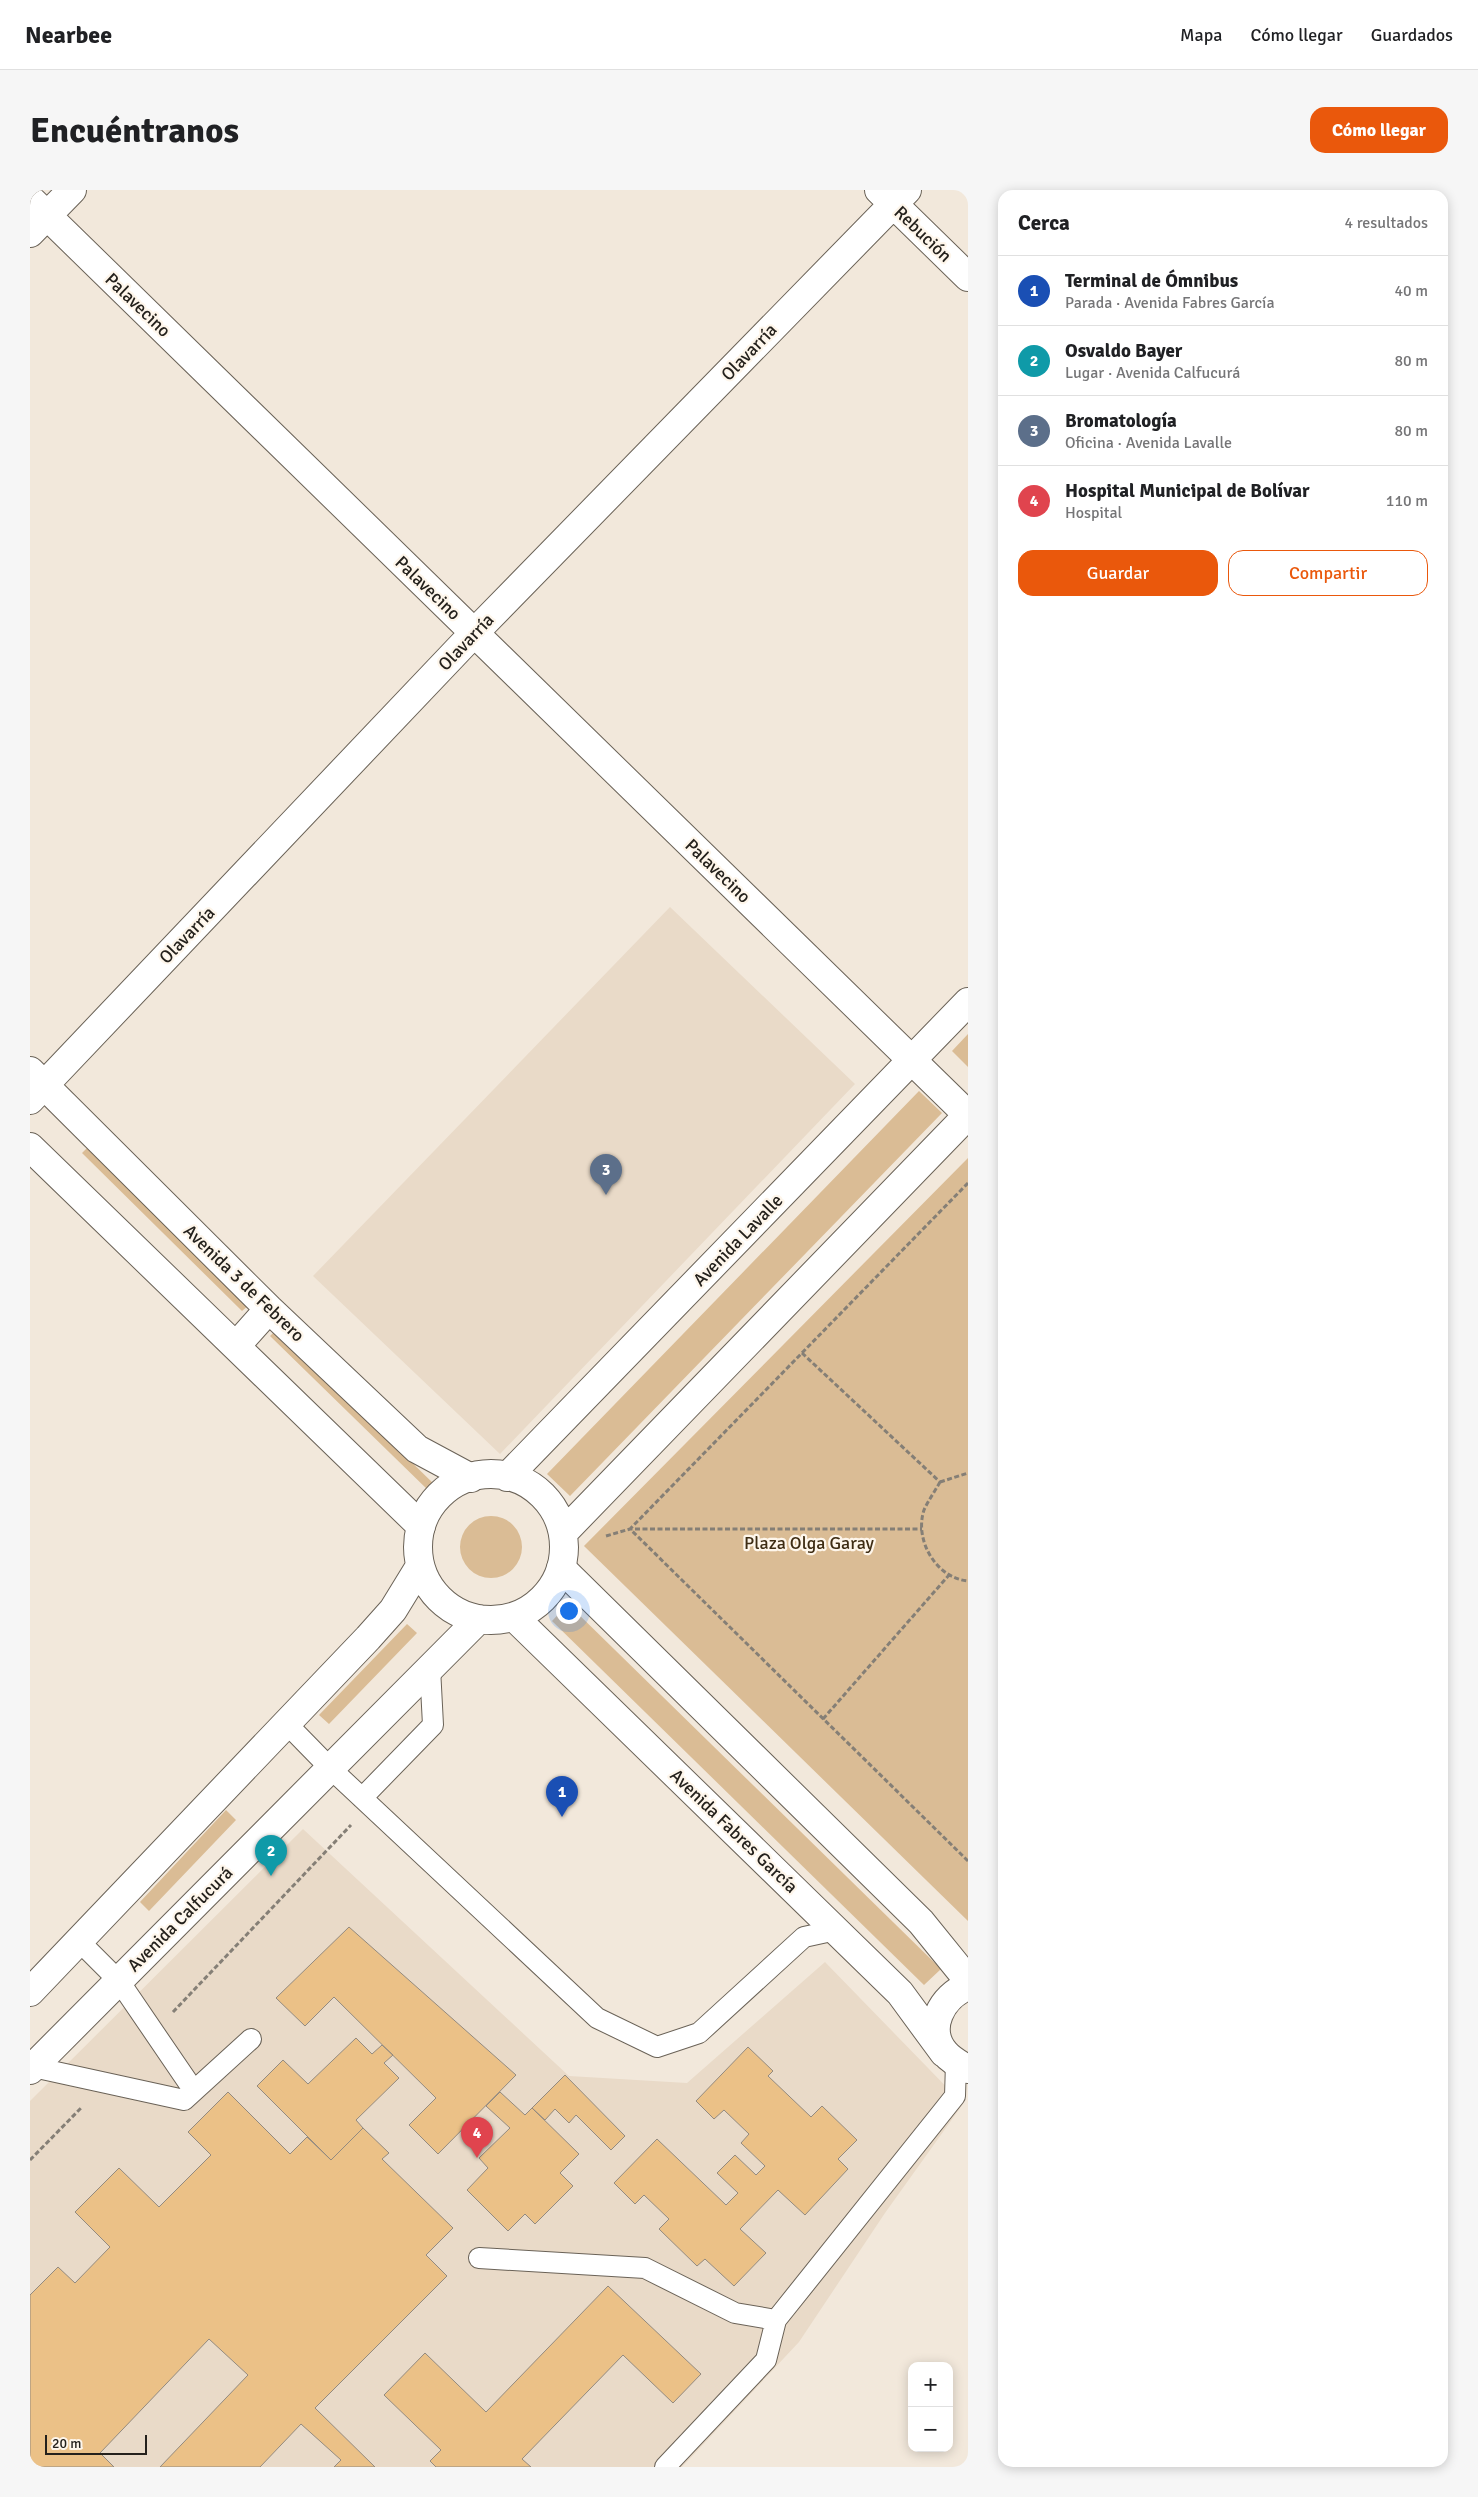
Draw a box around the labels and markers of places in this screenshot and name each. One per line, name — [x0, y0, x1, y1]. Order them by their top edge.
pin: 3 — [590, 1154, 622, 1195]
pin: 1 — [546, 1776, 578, 1817]
pin: 2 — [255, 1835, 287, 1876]
pin: 4 — [461, 2117, 493, 2158]

